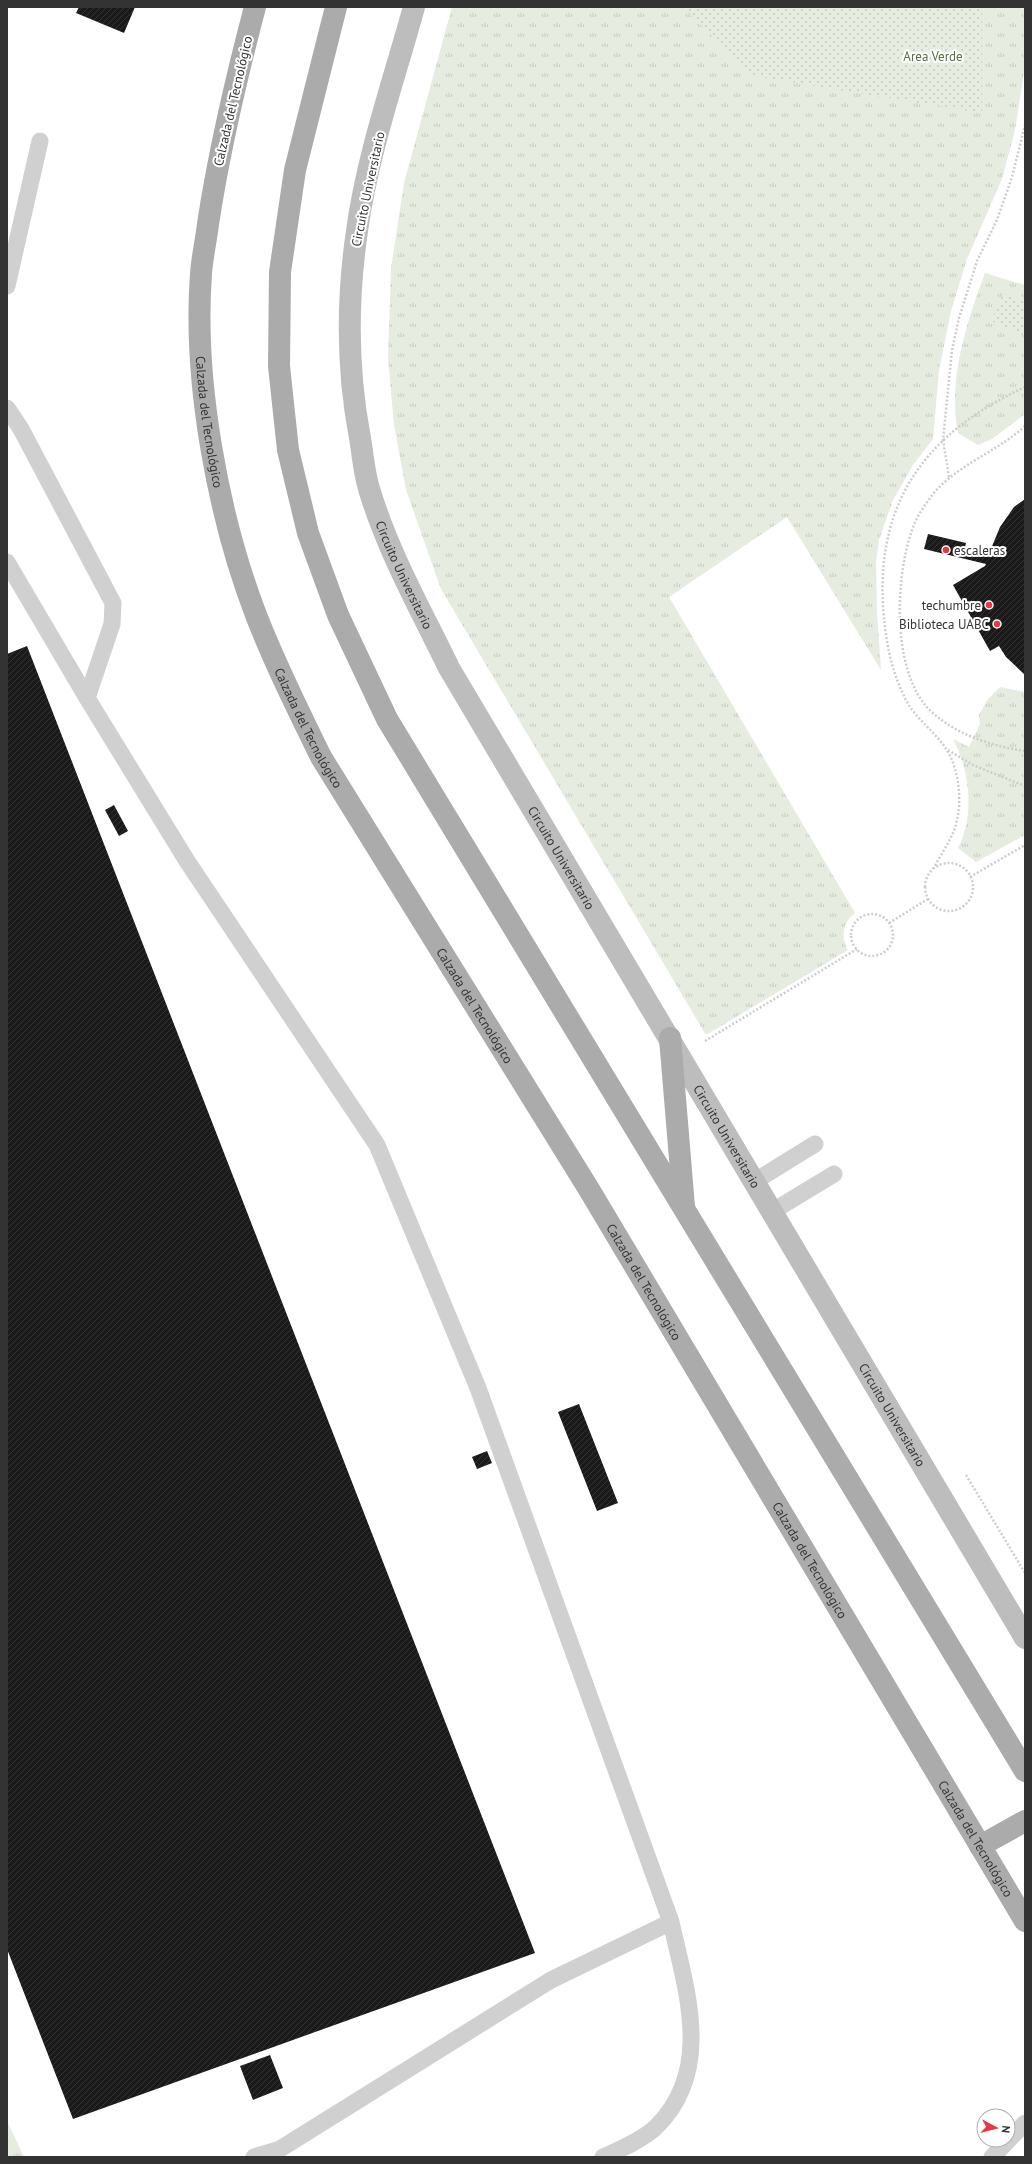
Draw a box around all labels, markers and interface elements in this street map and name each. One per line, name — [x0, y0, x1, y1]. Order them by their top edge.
street label: Calzada del Tecnológico — [210, 34, 256, 168]
park label: Area Verde — [903, 48, 963, 65]
street label: Circuito Universitario — [347, 130, 389, 248]
street label: Calzada del Tecnológico — [192, 355, 227, 489]
street label: Circuito Universitario — [372, 518, 437, 632]
place label: escaleras — [954, 542, 1005, 559]
marker: escaleras — [941, 545, 951, 555]
place label: techumbre — [922, 597, 981, 614]
marker: techumbre — [984, 600, 994, 610]
place label: Biblioteca UABC — [899, 616, 989, 633]
marker: Biblioteca UABC — [992, 619, 1002, 629]
street label: Calzada del Tecnológico — [271, 665, 347, 791]
street label: Circuito Universitario — [524, 803, 599, 912]
street label: Calzada del Tecnológico — [433, 944, 517, 1066]
street label: Circuito Universitario — [690, 1081, 764, 1191]
street label: Calzada del Tecnológico — [603, 1220, 685, 1343]
street label: Circuito Universitario — [855, 1360, 930, 1470]
street label: Calzada del Tecnológico — [769, 1499, 851, 1622]
street label: Calzada del Tecnológico — [935, 1777, 1017, 1900]
north arrow — [976, 2108, 1016, 2148]
text: N — [999, 2125, 1013, 2134]

